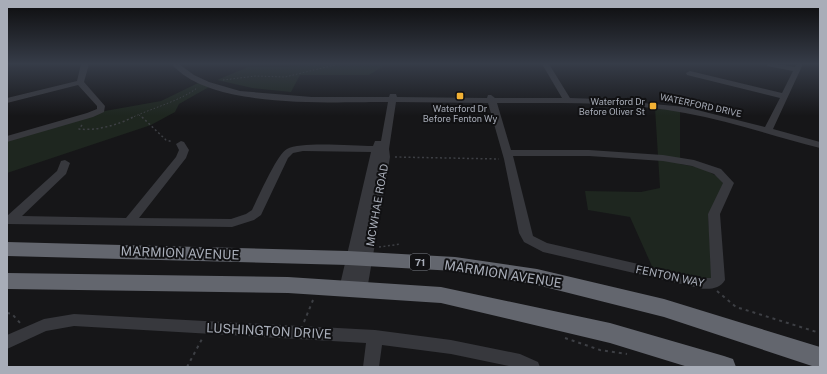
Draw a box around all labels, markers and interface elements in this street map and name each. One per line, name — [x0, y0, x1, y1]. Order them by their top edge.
marker: Waterford Dr Before Fenton Wy — [455, 91, 465, 101]
street label: WATERFORD DRIVE — [659, 91, 743, 119]
place label: Waterford Dr Before Oliver St — [579, 96, 645, 117]
marker: Waterford Dr Before Oliver St — [648, 101, 658, 111]
place label: Waterford Dr Before Fenton Wy — [423, 103, 497, 124]
street label: MCWHAE ROAD — [364, 162, 390, 247]
street label: MARMION AVENUE — [120, 243, 240, 263]
road number: 71 — [410, 254, 430, 270]
street label: MARMION AVENUE — [443, 257, 563, 291]
street label: FENTON WAY — [635, 263, 706, 289]
street label: LUSHINGTON DRIVE — [206, 320, 332, 342]

